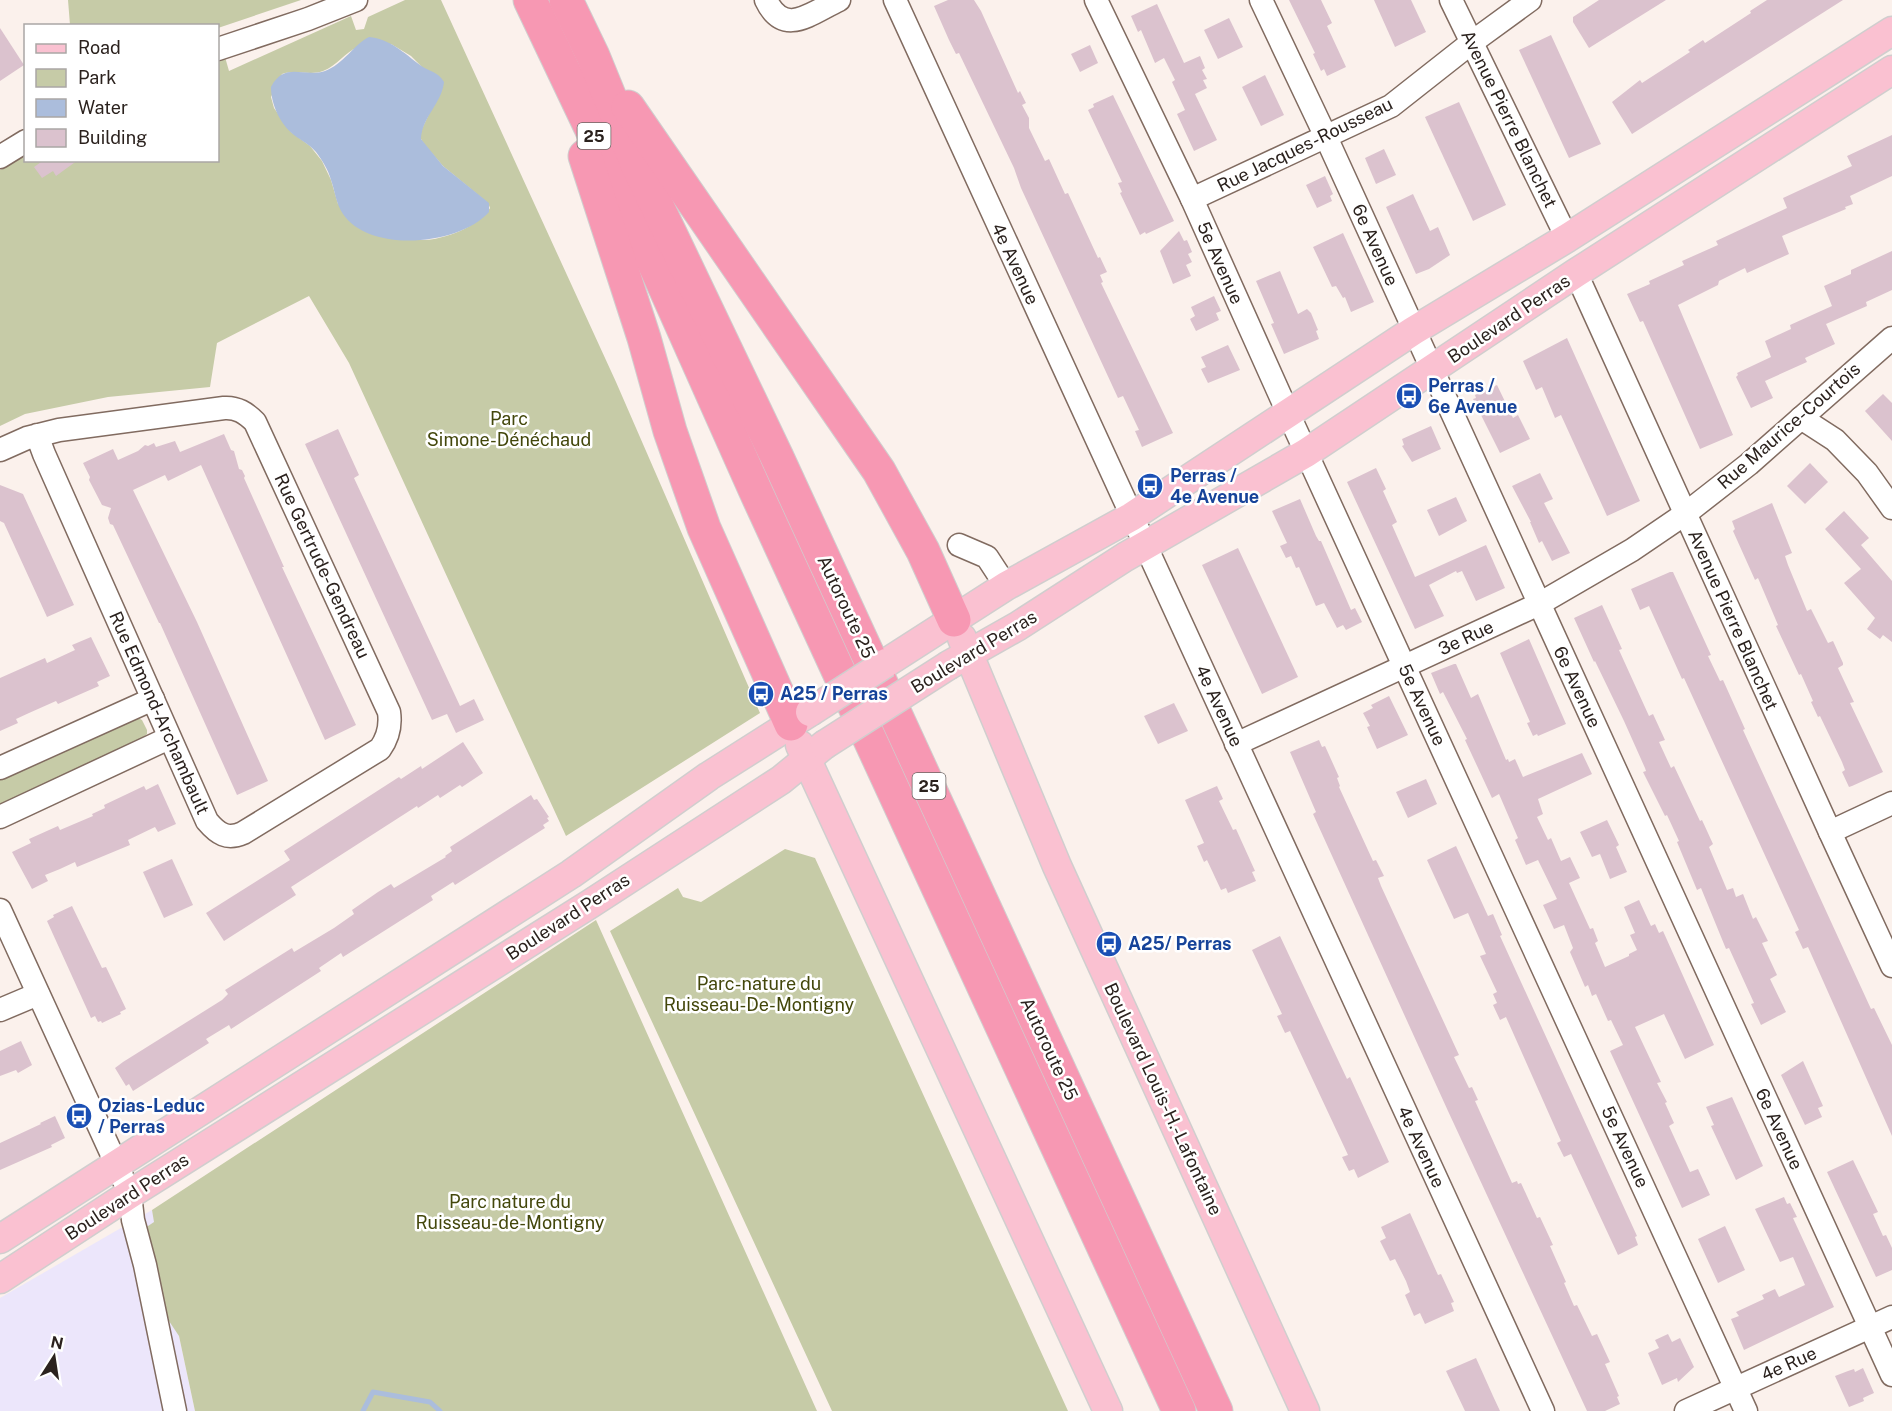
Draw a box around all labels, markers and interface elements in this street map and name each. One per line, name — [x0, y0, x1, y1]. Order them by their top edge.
legend — [24, 24, 219, 162]
street label: Avenue Pierre Blanchet — [1457, 26, 1562, 211]
text: Road — [78, 37, 121, 58]
text: Park — [78, 67, 116, 88]
street label: Rue Jacques-Rousseau — [1214, 93, 1396, 196]
text: Water — [78, 97, 128, 118]
road number: 25 — [578, 123, 610, 149]
text: Building — [78, 127, 147, 148]
street label: 6e Avenue — [1348, 201, 1403, 289]
street label: 5e Avenue — [1193, 218, 1248, 307]
street label: 4e Avenue — [987, 220, 1043, 308]
street label: Boulevard Perras — [1444, 270, 1574, 367]
street label: Rue Maurice-Courtois — [1713, 358, 1864, 493]
place label: Perras / 6e Avenue — [1428, 375, 1517, 417]
bus stop icon: Perras / 6e Avenue — [1394, 381, 1424, 411]
park label: Parc Simone-Dénéchaud — [427, 408, 591, 450]
place label: Perras / 4e Avenue — [1170, 465, 1259, 507]
street label: Rue Gertrude-Gendreau — [270, 470, 375, 662]
bus stop icon: Perras / 4e Avenue — [1135, 471, 1165, 501]
street label: Avenue Pierre Blanchet — [1684, 526, 1783, 713]
street label: Autoroute 25 — [813, 552, 879, 662]
street label: Boulevard Perras — [907, 606, 1040, 697]
street label: Rue Edmond-Archambault — [105, 608, 214, 818]
street label: 3e Rue — [1435, 616, 1497, 659]
street label: 6e Avenue — [1549, 643, 1605, 731]
street label: 5e Avenue — [1394, 661, 1451, 749]
street label: 4e Avenue — [1191, 662, 1247, 750]
bus stop icon: A25 / Perras — [746, 679, 776, 709]
place label: A25 / Perras — [780, 683, 888, 704]
road number: 25 — [912, 773, 946, 799]
street label: Boulevard Perras — [502, 869, 633, 964]
bus stop icon: A25/ Perras — [1094, 929, 1124, 959]
place label: A25/ Perras — [1128, 933, 1232, 954]
park label: Parc-nature du Ruisseau-De-Montigny — [664, 973, 855, 1015]
street label: Boulevard Louis-H.-Lafontaine — [1100, 979, 1227, 1218]
street label: Autoroute 25 — [1016, 994, 1082, 1104]
street label: 6e Avenue — [1751, 1085, 1807, 1173]
place label: Ozias-Leduc / Perras — [98, 1095, 205, 1137]
bus stop icon: Ozias-Leduc / Perras — [64, 1101, 94, 1131]
street label: 4e Avenue — [1393, 1103, 1449, 1191]
street label: 5e Avenue — [1597, 1103, 1654, 1191]
street label: Boulevard Perras — [61, 1149, 192, 1244]
park label: Parc nature du Ruisseau-de-Montigny — [416, 1191, 605, 1233]
north arrow — [24, 1327, 84, 1387]
text: N — [49, 1332, 65, 1353]
street label: 4e Rue — [1758, 1342, 1820, 1385]

